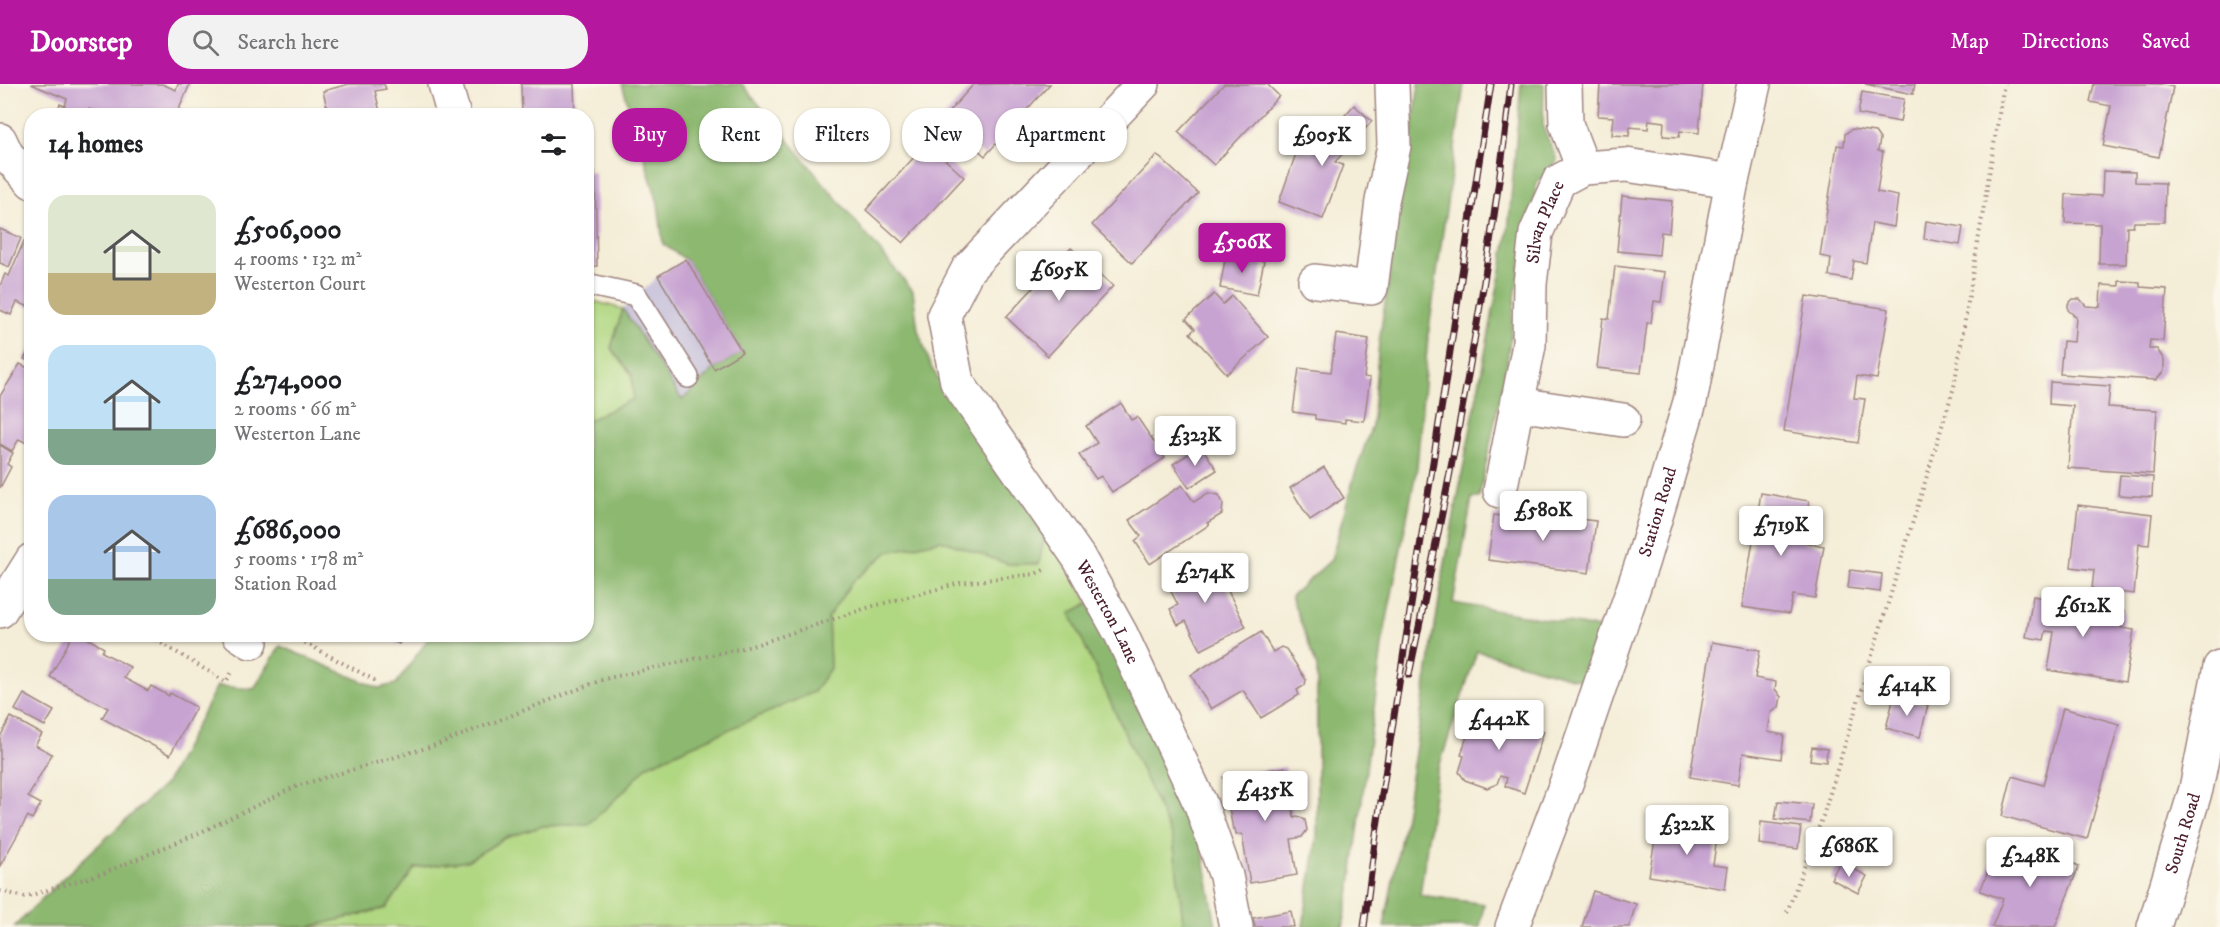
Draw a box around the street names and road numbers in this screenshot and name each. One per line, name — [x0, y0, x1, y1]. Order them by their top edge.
street label: Silvan Place — [1522, 178, 1570, 265]
street label: Station Road — [1634, 465, 1682, 560]
street label: Westerton Lane — [1070, 556, 1143, 667]
street label: South Road — [2161, 790, 2206, 877]

